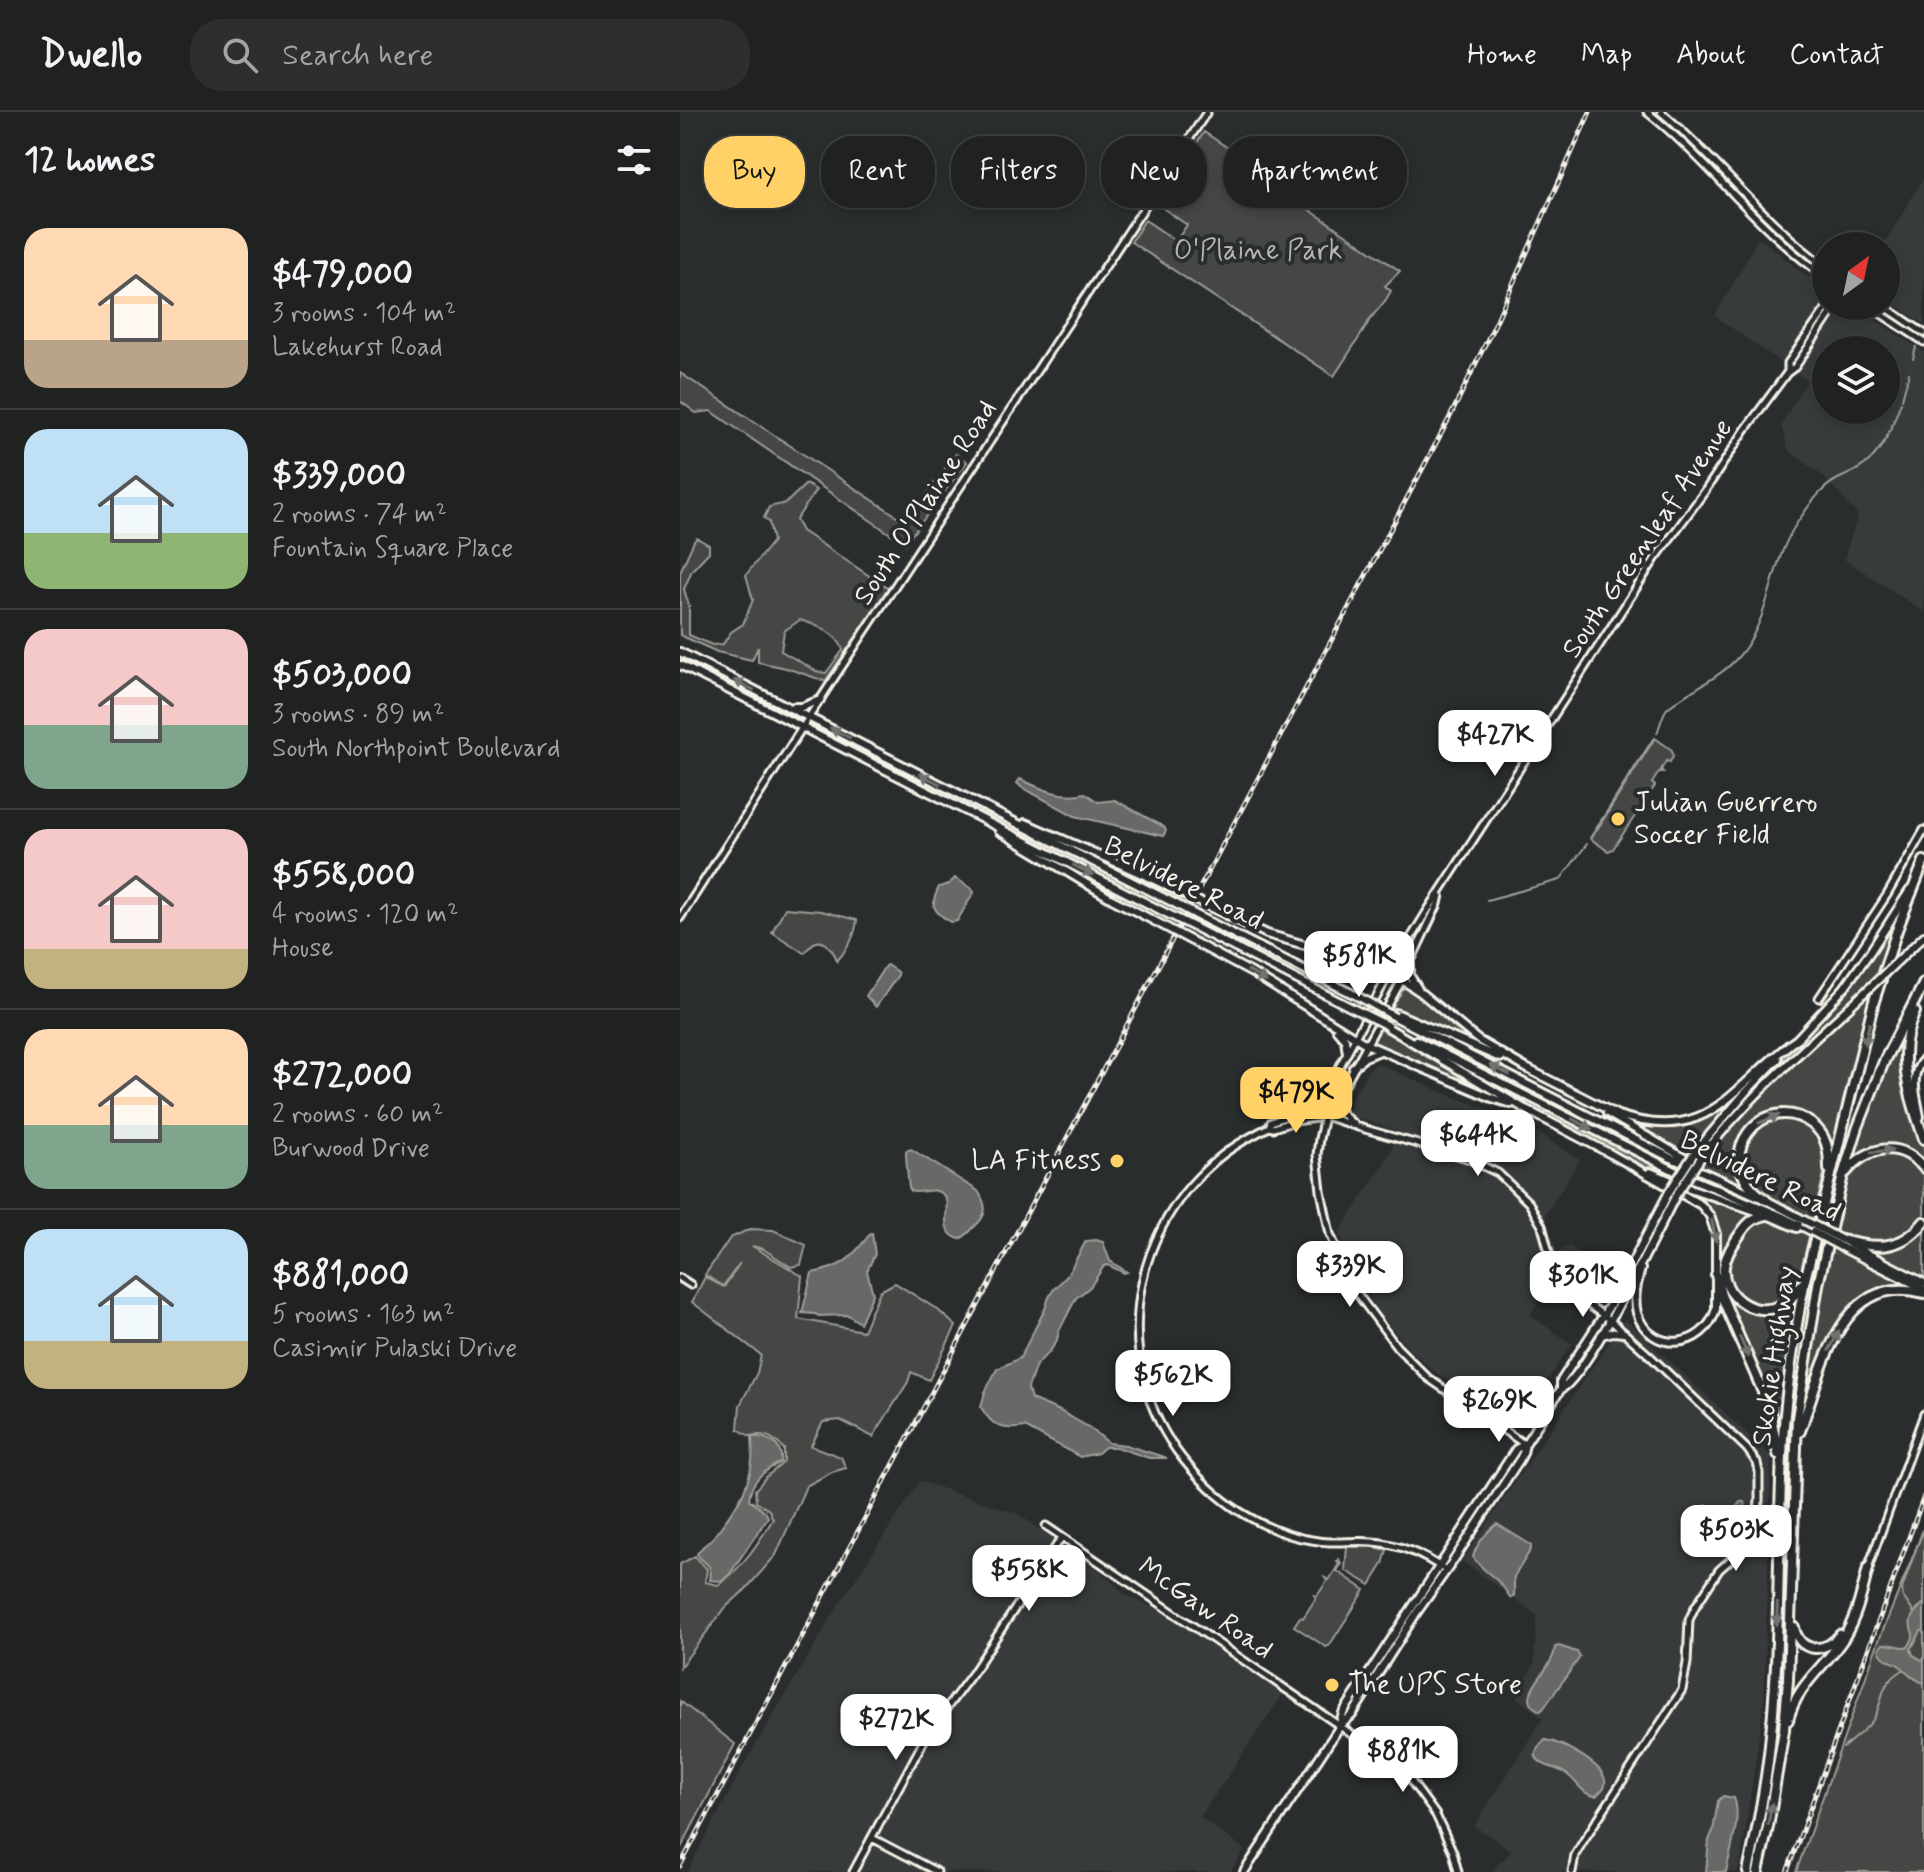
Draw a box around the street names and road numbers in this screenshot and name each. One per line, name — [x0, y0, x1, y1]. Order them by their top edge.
street label: South O'Plaine Road — [846, 393, 1006, 613]
street label: South Greenleaf Avenue — [1554, 412, 1742, 666]
street label: Belvidere Road — [1097, 828, 1269, 940]
street label: Belvidere Road — [1674, 1122, 1846, 1232]
street label: Skokie Highway — [1744, 1264, 1809, 1449]
street label: McGaw Road — [1130, 1549, 1280, 1669]

